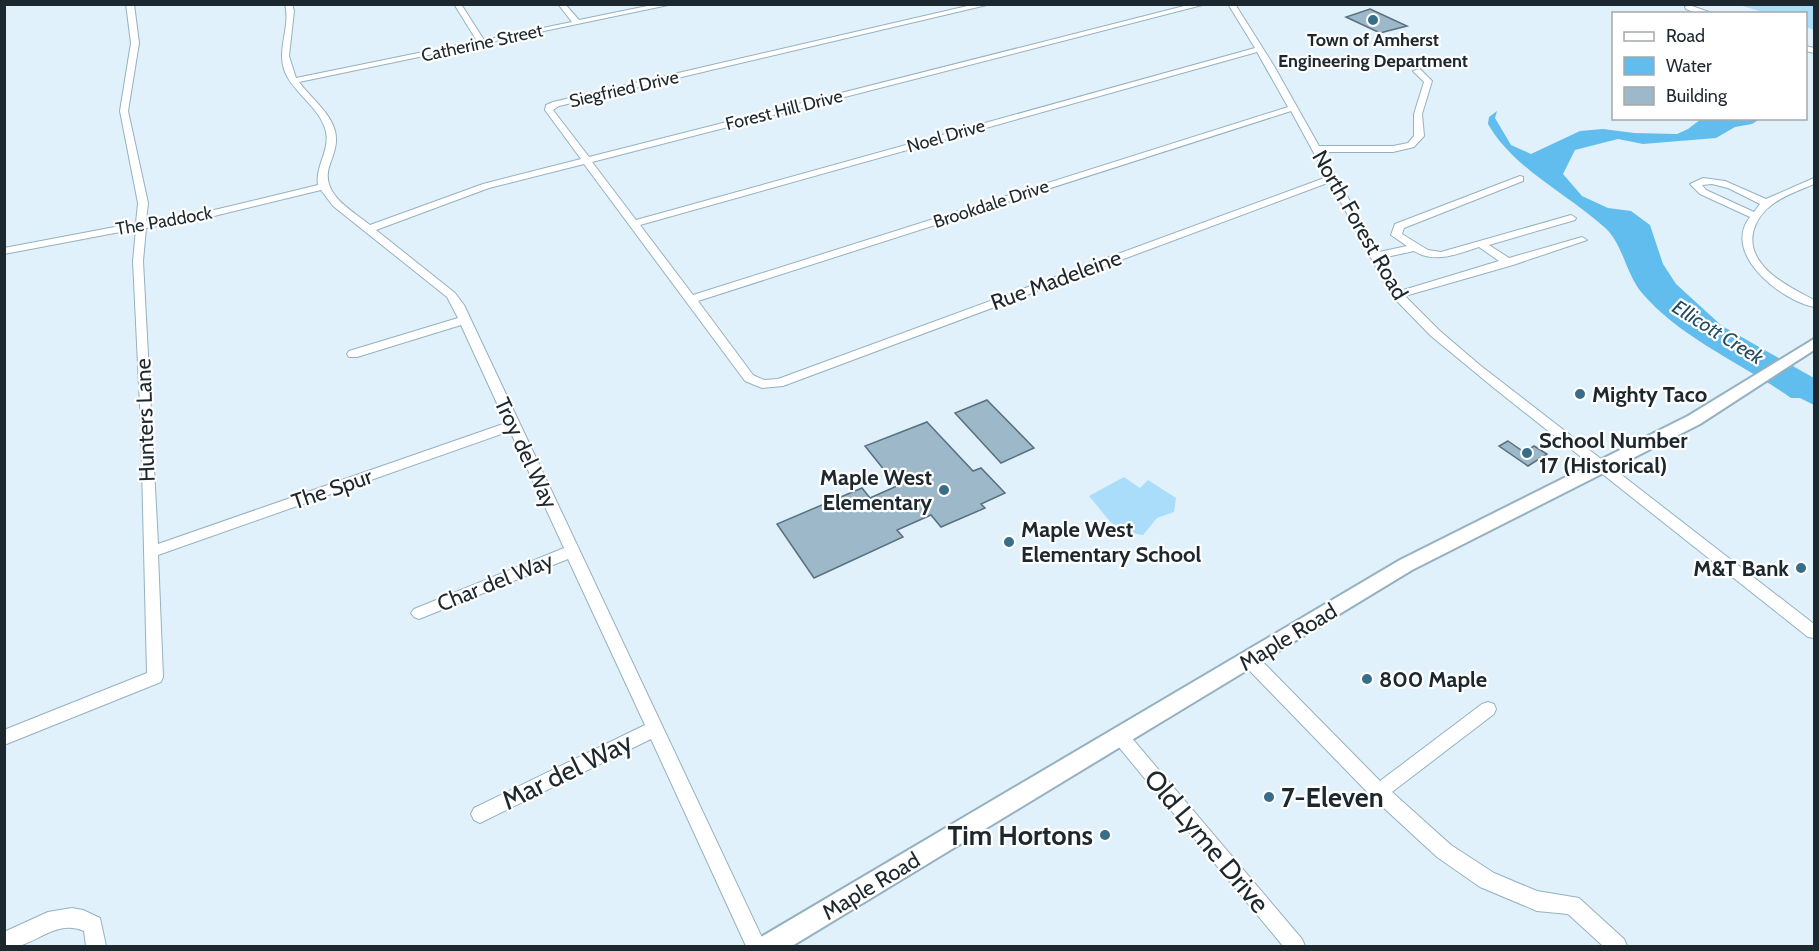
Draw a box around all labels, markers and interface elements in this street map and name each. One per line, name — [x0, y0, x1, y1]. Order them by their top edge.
legend — [1612, 12, 1807, 120]
marker: Town of Amherst Engineering Department — [1366, 13, 1380, 27]
street label: Catherine Street — [419, 19, 545, 67]
text: Road — [1666, 25, 1705, 47]
place label: Town of Amherst Engineering Department — [1278, 29, 1468, 72]
text: Water — [1666, 55, 1712, 77]
street label: Siegfried Drive — [567, 66, 681, 112]
street label: Forest Hill Drive — [723, 85, 845, 135]
text: Building — [1666, 85, 1728, 107]
street label: Noel Drive — [904, 114, 988, 158]
street label: North Forest Road — [1306, 145, 1414, 305]
street label: Brookdale Drive — [931, 175, 1051, 233]
street label: The Paddock — [114, 202, 215, 240]
street label: Rue Madeleine — [987, 244, 1125, 316]
water label: Ellicott Creek — [1668, 295, 1769, 370]
street label: Hunters Lane — [129, 358, 161, 482]
place label: Mighty Taco — [1592, 381, 1707, 408]
marker: Mighty Taco — [1573, 387, 1587, 401]
street label: Troy del Way — [489, 393, 563, 513]
place label: School Number 17 (Historical) — [1539, 427, 1688, 479]
marker: School Number 17 (Historical) — [1520, 446, 1534, 460]
street label: The Spur — [288, 463, 376, 515]
place label: Maple West Elementary — [820, 464, 932, 516]
marker: Maple West Elementary — [937, 483, 951, 497]
place label: Maple West Elementary School — [1021, 516, 1201, 568]
marker: Maple West Elementary School — [1002, 535, 1016, 549]
street label: Char del Way — [433, 546, 557, 618]
place label: M&T Bank — [1693, 555, 1789, 582]
marker: M&T Bank — [1794, 561, 1808, 575]
street label: Maple Road — [1234, 597, 1342, 677]
place label: 800 Maple — [1379, 666, 1487, 693]
marker: 800 Maple — [1360, 672, 1374, 686]
street label: Mar del Way — [496, 725, 638, 817]
street label: Old Lyme Drive — [1137, 763, 1277, 920]
place label: 7-Eleven — [1281, 781, 1384, 814]
marker: 7-Eleven — [1262, 790, 1276, 804]
place label: Tim Hortons — [948, 819, 1093, 852]
marker: Tim Hortons — [1098, 828, 1112, 842]
street label: Maple Road — [817, 846, 925, 926]

